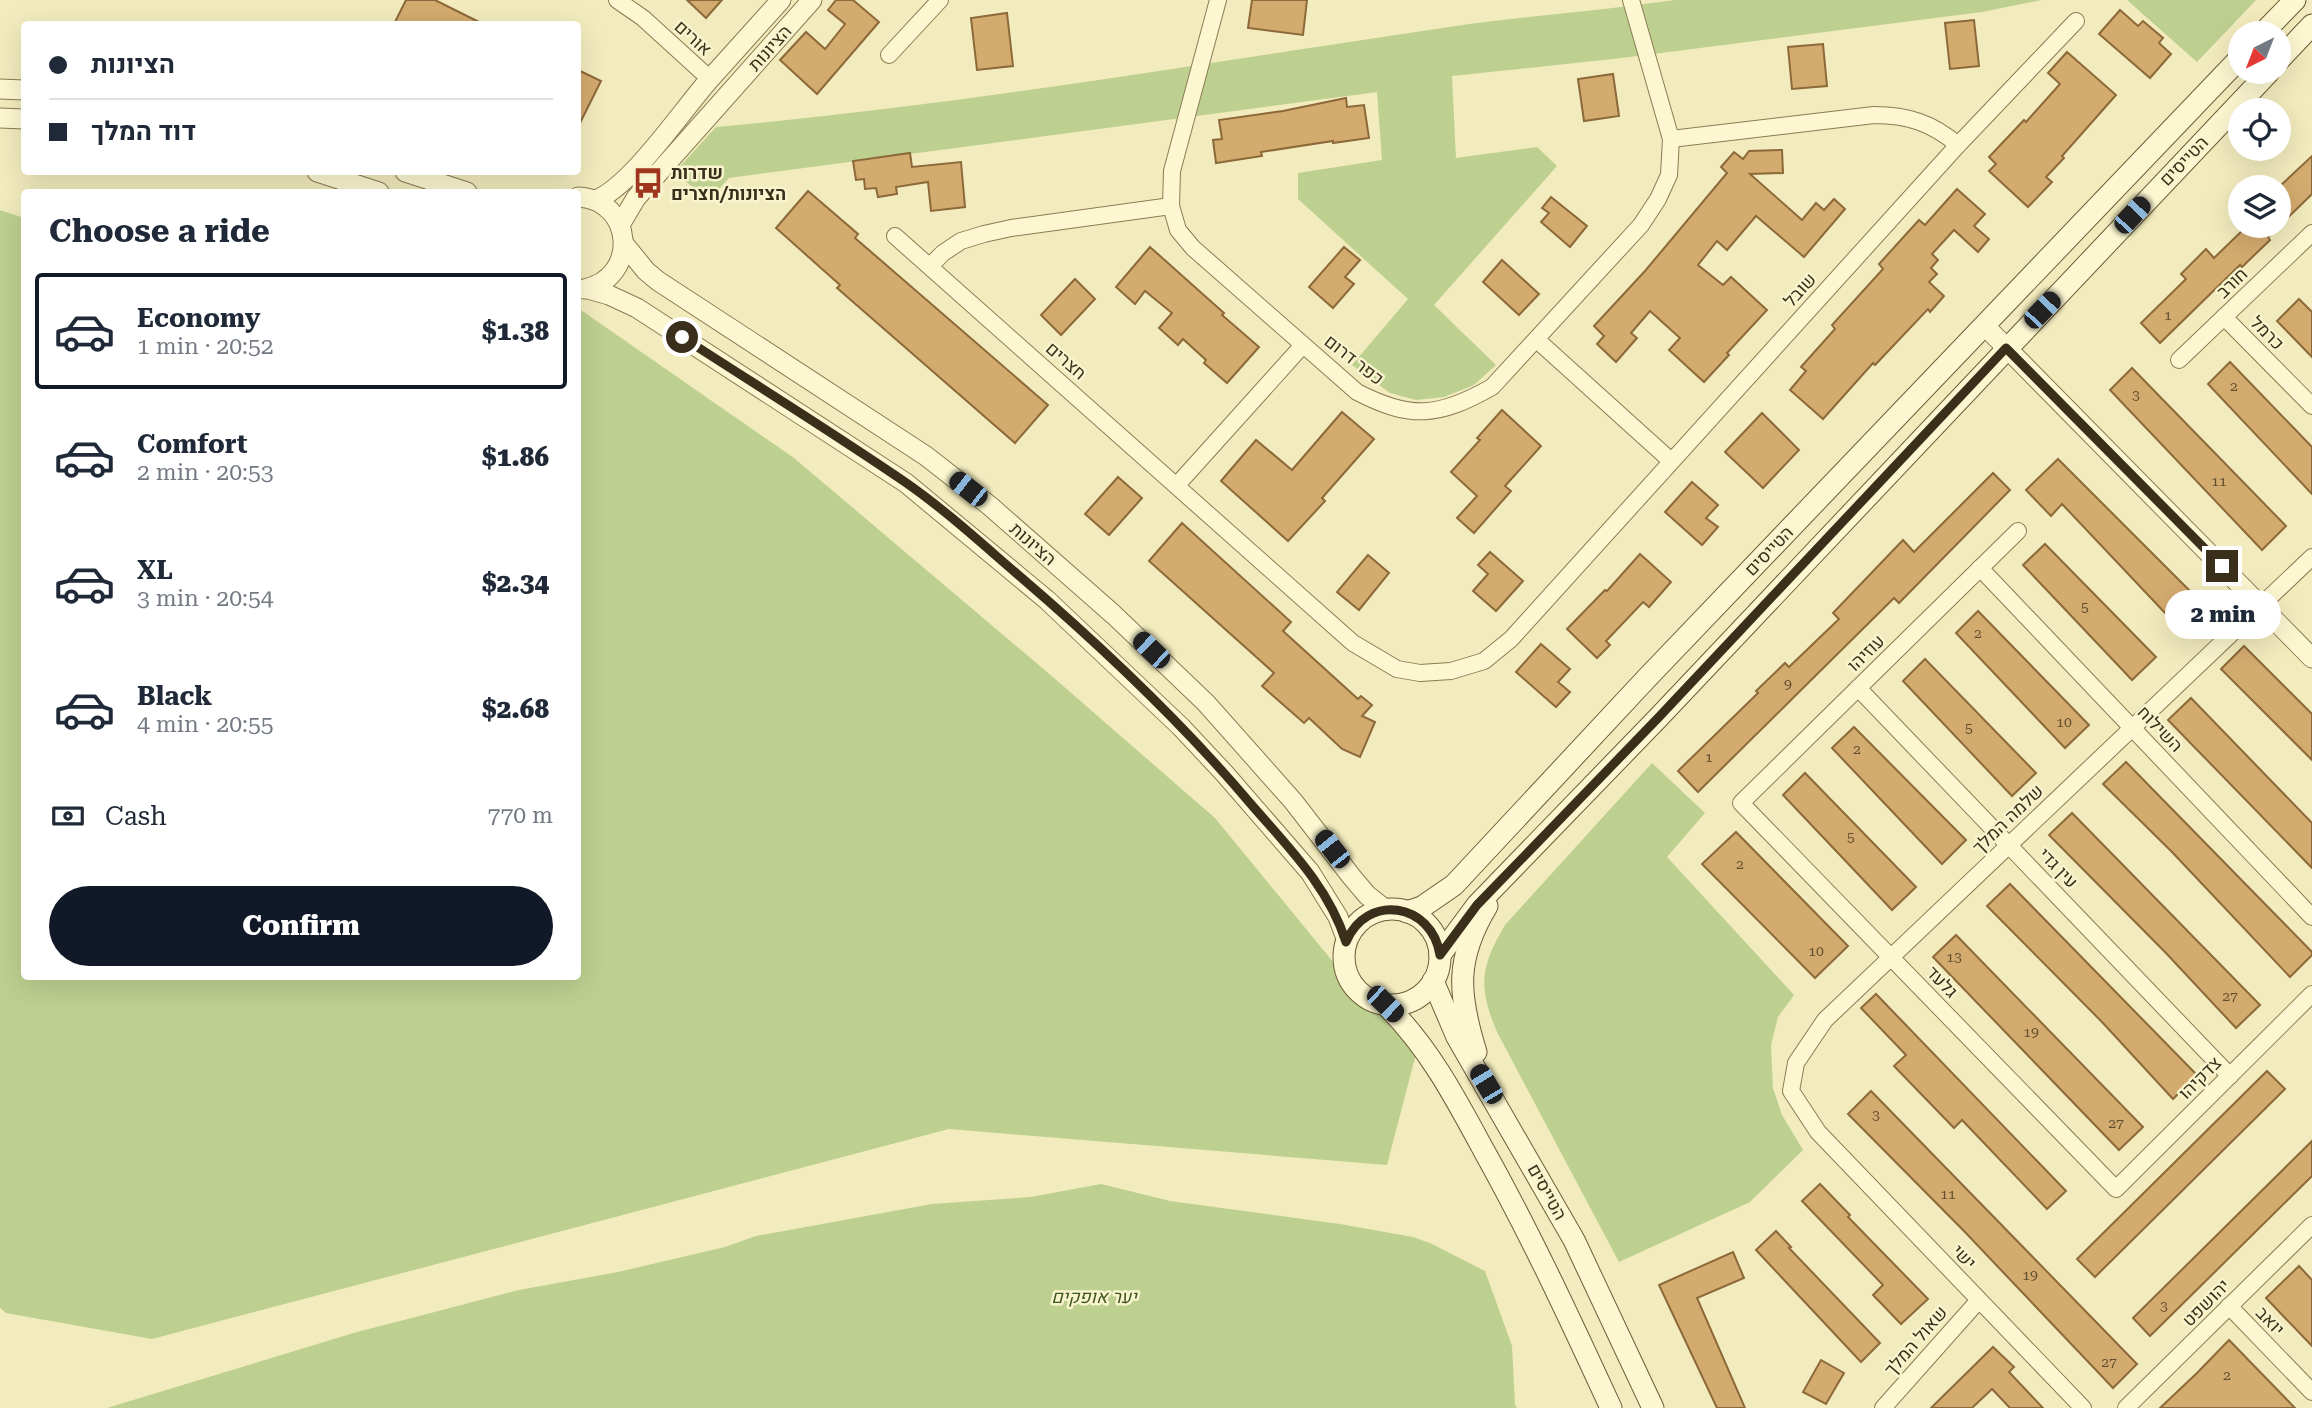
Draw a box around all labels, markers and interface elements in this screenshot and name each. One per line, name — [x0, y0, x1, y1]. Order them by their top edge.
street label: אורים — [670, 16, 716, 60]
street label: הציונות — [744, 20, 796, 75]
north arrow — [2228, 21, 2291, 84]
map controls — [2228, 21, 2291, 238]
text: הציונות — [91, 49, 175, 79]
button: locate — [2228, 98, 2291, 161]
text: דוד המלך — [91, 116, 196, 146]
street label: הטייסים — [2155, 131, 2212, 190]
place label: שדרות הציונות/חצרים — [671, 162, 786, 204]
bus stop icon: שדרות הציונות/חצרים — [631, 166, 665, 200]
button: layers — [2228, 175, 2291, 238]
car — [2110, 192, 2155, 238]
text: Choose a ride — [49, 212, 270, 250]
street label: חורב — [2212, 263, 2251, 302]
street label: שובל — [1779, 268, 1820, 311]
car — [2020, 288, 2065, 332]
icon: car — [53, 300, 116, 363]
text: Economy — [137, 303, 260, 333]
house number: 1 — [2164, 307, 2172, 323]
street label: כרמל — [2246, 311, 2289, 354]
text: $1.38 — [482, 316, 549, 346]
route start — [666, 321, 698, 353]
street label: כפר דרום — [1321, 330, 1388, 389]
text: 1 min · 20:52 — [137, 333, 274, 360]
street label: חצרים — [1042, 337, 1091, 384]
house number: 2 — [2230, 378, 2238, 394]
house number: 3 — [2132, 387, 2140, 403]
icon: car — [53, 426, 116, 489]
text: Comfort — [137, 429, 247, 459]
text: $1.86 — [482, 442, 549, 472]
text: 2 min · 20:53 — [137, 459, 274, 486]
car — [945, 468, 992, 510]
house number: 11 — [2211, 473, 2227, 489]
street label: הציונות — [1006, 518, 1061, 569]
street label: הטייסים — [1740, 521, 1797, 580]
route end — [2206, 550, 2238, 582]
icon: car — [53, 552, 116, 615]
text: XL — [137, 555, 173, 585]
text: $2.34 — [482, 568, 549, 598]
text: 3 min · 20:54 — [137, 585, 274, 612]
callout: 2 min — [2164, 590, 2280, 640]
house number: 5 — [2081, 599, 2089, 615]
text: 2 min — [2191, 601, 2255, 628]
house number: 2 — [1974, 625, 1982, 641]
car — [1129, 628, 1174, 672]
street label: עוזיהו — [1843, 630, 1889, 675]
house number: 9 — [1784, 676, 1792, 692]
icon: car — [53, 678, 116, 741]
text: Black — [137, 681, 212, 711]
text: $2.68 — [482, 694, 549, 724]
street label: השילוח — [2133, 701, 2187, 756]
text: 4 min · 20:55 — [137, 711, 274, 738]
house number: 10 — [2056, 714, 2072, 730]
house number: 5 — [1965, 720, 1973, 736]
house number: 2 — [1853, 741, 1861, 757]
house number: 1 — [1705, 749, 1713, 765]
street label: שלמה המלך — [1968, 780, 2047, 858]
icon: cash — [49, 797, 87, 835]
text: Cash — [105, 801, 167, 831]
text: 770 m — [488, 802, 553, 829]
car — [1311, 826, 1354, 872]
house number: 5 — [1847, 829, 1855, 845]
street label: עין גדי — [2034, 843, 2082, 892]
house number: 2 — [1736, 856, 1744, 872]
button: Confirm — [49, 886, 553, 966]
house number: 10 — [1808, 943, 1824, 959]
house number: 13 — [1946, 949, 1962, 965]
street label: גלעד — [1922, 961, 1962, 1002]
car — [1363, 982, 1408, 1026]
house number: 27 — [2222, 988, 2238, 1004]
house number: 19 — [2023, 1024, 2039, 1040]
street label: צדקיהו — [2174, 1052, 2225, 1103]
car — [1467, 1061, 1506, 1107]
house number: 3 — [1872, 1107, 1880, 1123]
house number: 27 — [2108, 1115, 2124, 1131]
street label: הטייסים — [1523, 1160, 1571, 1223]
house number: 11 — [1940, 1186, 1956, 1202]
street label: ישי — [1948, 1240, 1981, 1273]
house number: 19 — [2022, 1267, 2038, 1283]
street label: יהושפט — [2178, 1275, 2234, 1331]
park label: יער אופקים — [1051, 1286, 1138, 1307]
house number: 3 — [2160, 1298, 2168, 1314]
street label: שאול המלך — [1880, 1302, 1951, 1380]
street label: יואב — [2252, 1302, 2289, 1339]
house number: 27 — [2101, 1354, 2117, 1370]
house number: 2 — [2223, 1367, 2231, 1383]

